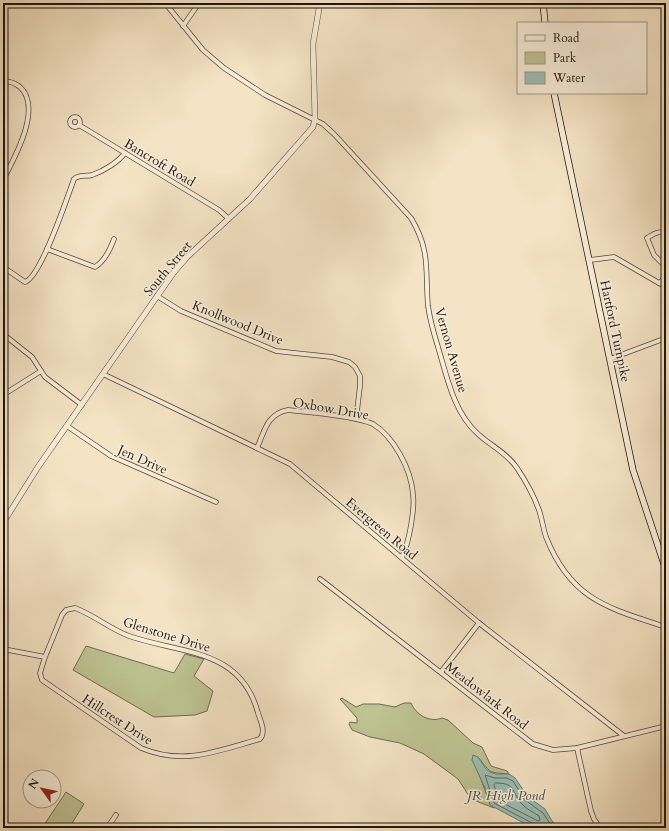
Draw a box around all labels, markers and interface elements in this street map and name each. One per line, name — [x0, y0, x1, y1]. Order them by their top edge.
legend — [517, 22, 647, 94]
text: Road — [553, 30, 580, 46]
text: Park — [553, 50, 577, 66]
text: Water — [552, 70, 586, 86]
street label: Bancroft Road — [121, 135, 198, 191]
street label: South Street — [139, 237, 196, 300]
street label: Hartford Turnpike — [595, 279, 635, 384]
street label: Knollwood Drive — [189, 296, 286, 349]
street label: Vernon Avenue — [430, 306, 472, 395]
street label: Oxbow Drive — [291, 393, 370, 425]
street label: Jen Drive — [113, 440, 170, 479]
street label: Evergreen Road — [342, 493, 421, 564]
street label: Glenstone Drive — [121, 613, 213, 657]
street label: Meadowlark Road — [441, 658, 532, 734]
street label: Hillcrest Drive — [79, 690, 156, 750]
north arrow — [22, 769, 62, 809]
text: N — [25, 775, 43, 792]
water label: JR High Pond — [464, 786, 546, 805]

